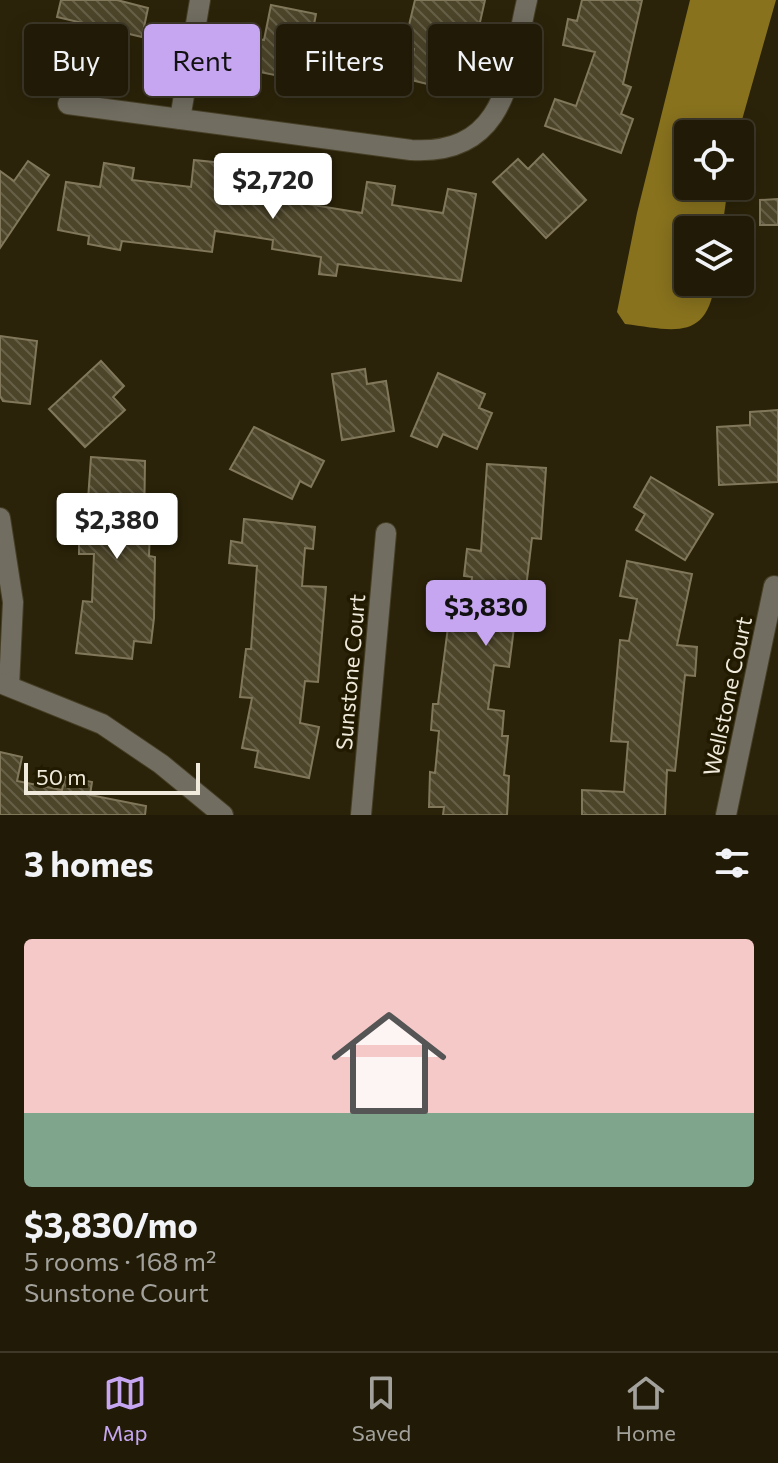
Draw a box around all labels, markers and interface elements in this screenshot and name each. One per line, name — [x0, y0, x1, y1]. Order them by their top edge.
chip: Buy — [24, 24, 128, 96]
chip: Rent — [144, 24, 260, 96]
chip: Filters — [276, 24, 412, 96]
chip: New — [428, 24, 542, 96]
map controls — [674, 120, 754, 296]
button: locate — [674, 120, 754, 200]
pin: $2,720 — [208, 153, 338, 221]
text: $2,720 — [232, 163, 314, 194]
button: layers — [674, 216, 754, 296]
pin: $2,380 — [52, 493, 182, 561]
text: $2,380 — [75, 503, 159, 534]
pin: $3,830 — [421, 580, 551, 648]
text: $3,830 — [444, 590, 528, 621]
street label: Sunstone Court — [330, 593, 370, 751]
street label: Wellstone Court — [697, 614, 757, 778]
scale bar — [24, 759, 200, 795]
text: 50 m — [36, 763, 86, 790]
icon: filters — [710, 841, 754, 885]
text: 3 homes — [24, 842, 154, 884]
icon: home — [317, 991, 461, 1135]
text: $3,830/mo — [24, 1203, 198, 1245]
text: 5 rooms · 168 m² — [24, 1245, 216, 1276]
text: Sunstone Court — [24, 1276, 209, 1307]
tab: Map — [102, 1371, 148, 1446]
tab: Saved — [352, 1371, 411, 1446]
tab: Home — [615, 1371, 676, 1446]

